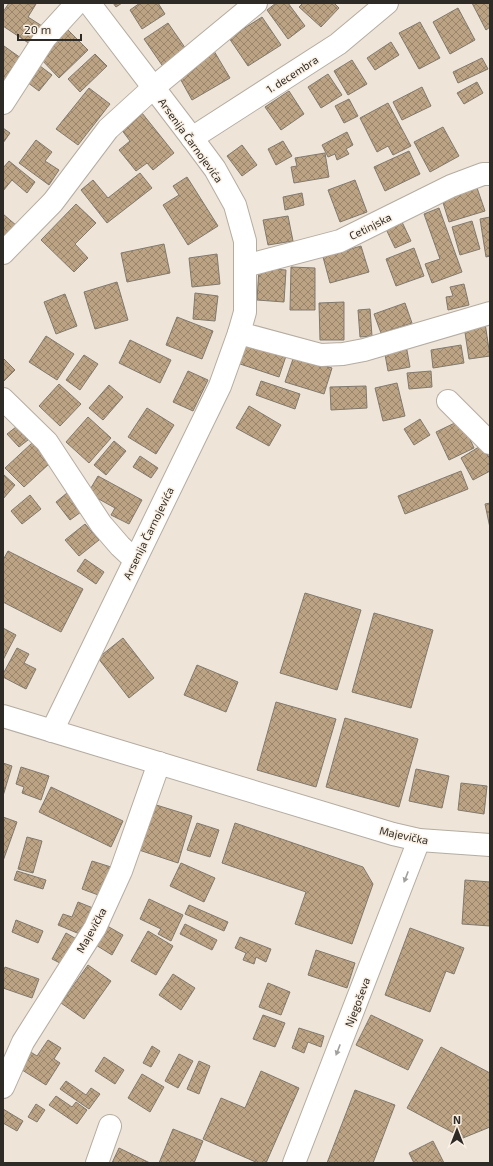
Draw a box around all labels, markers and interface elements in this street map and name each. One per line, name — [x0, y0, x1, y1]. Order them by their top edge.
scale bar — [18, 16, 81, 42]
text: 20 m — [24, 22, 51, 36]
street label: 1. decembra — [264, 52, 320, 96]
street label: Arsenija Čarnojevića — [155, 95, 226, 185]
street label: Cetinjska — [347, 210, 394, 243]
street label: Arsenija Čarnojevića — [120, 485, 177, 582]
street label: Majevička — [378, 823, 430, 848]
one-way arrow — [402, 871, 408, 883]
street label: Majevička — [73, 905, 110, 955]
street label: Njegoševa — [342, 975, 373, 1029]
one-way arrow — [334, 1044, 340, 1056]
north arrow — [437, 1110, 477, 1150]
text: N — [453, 1113, 461, 1126]

